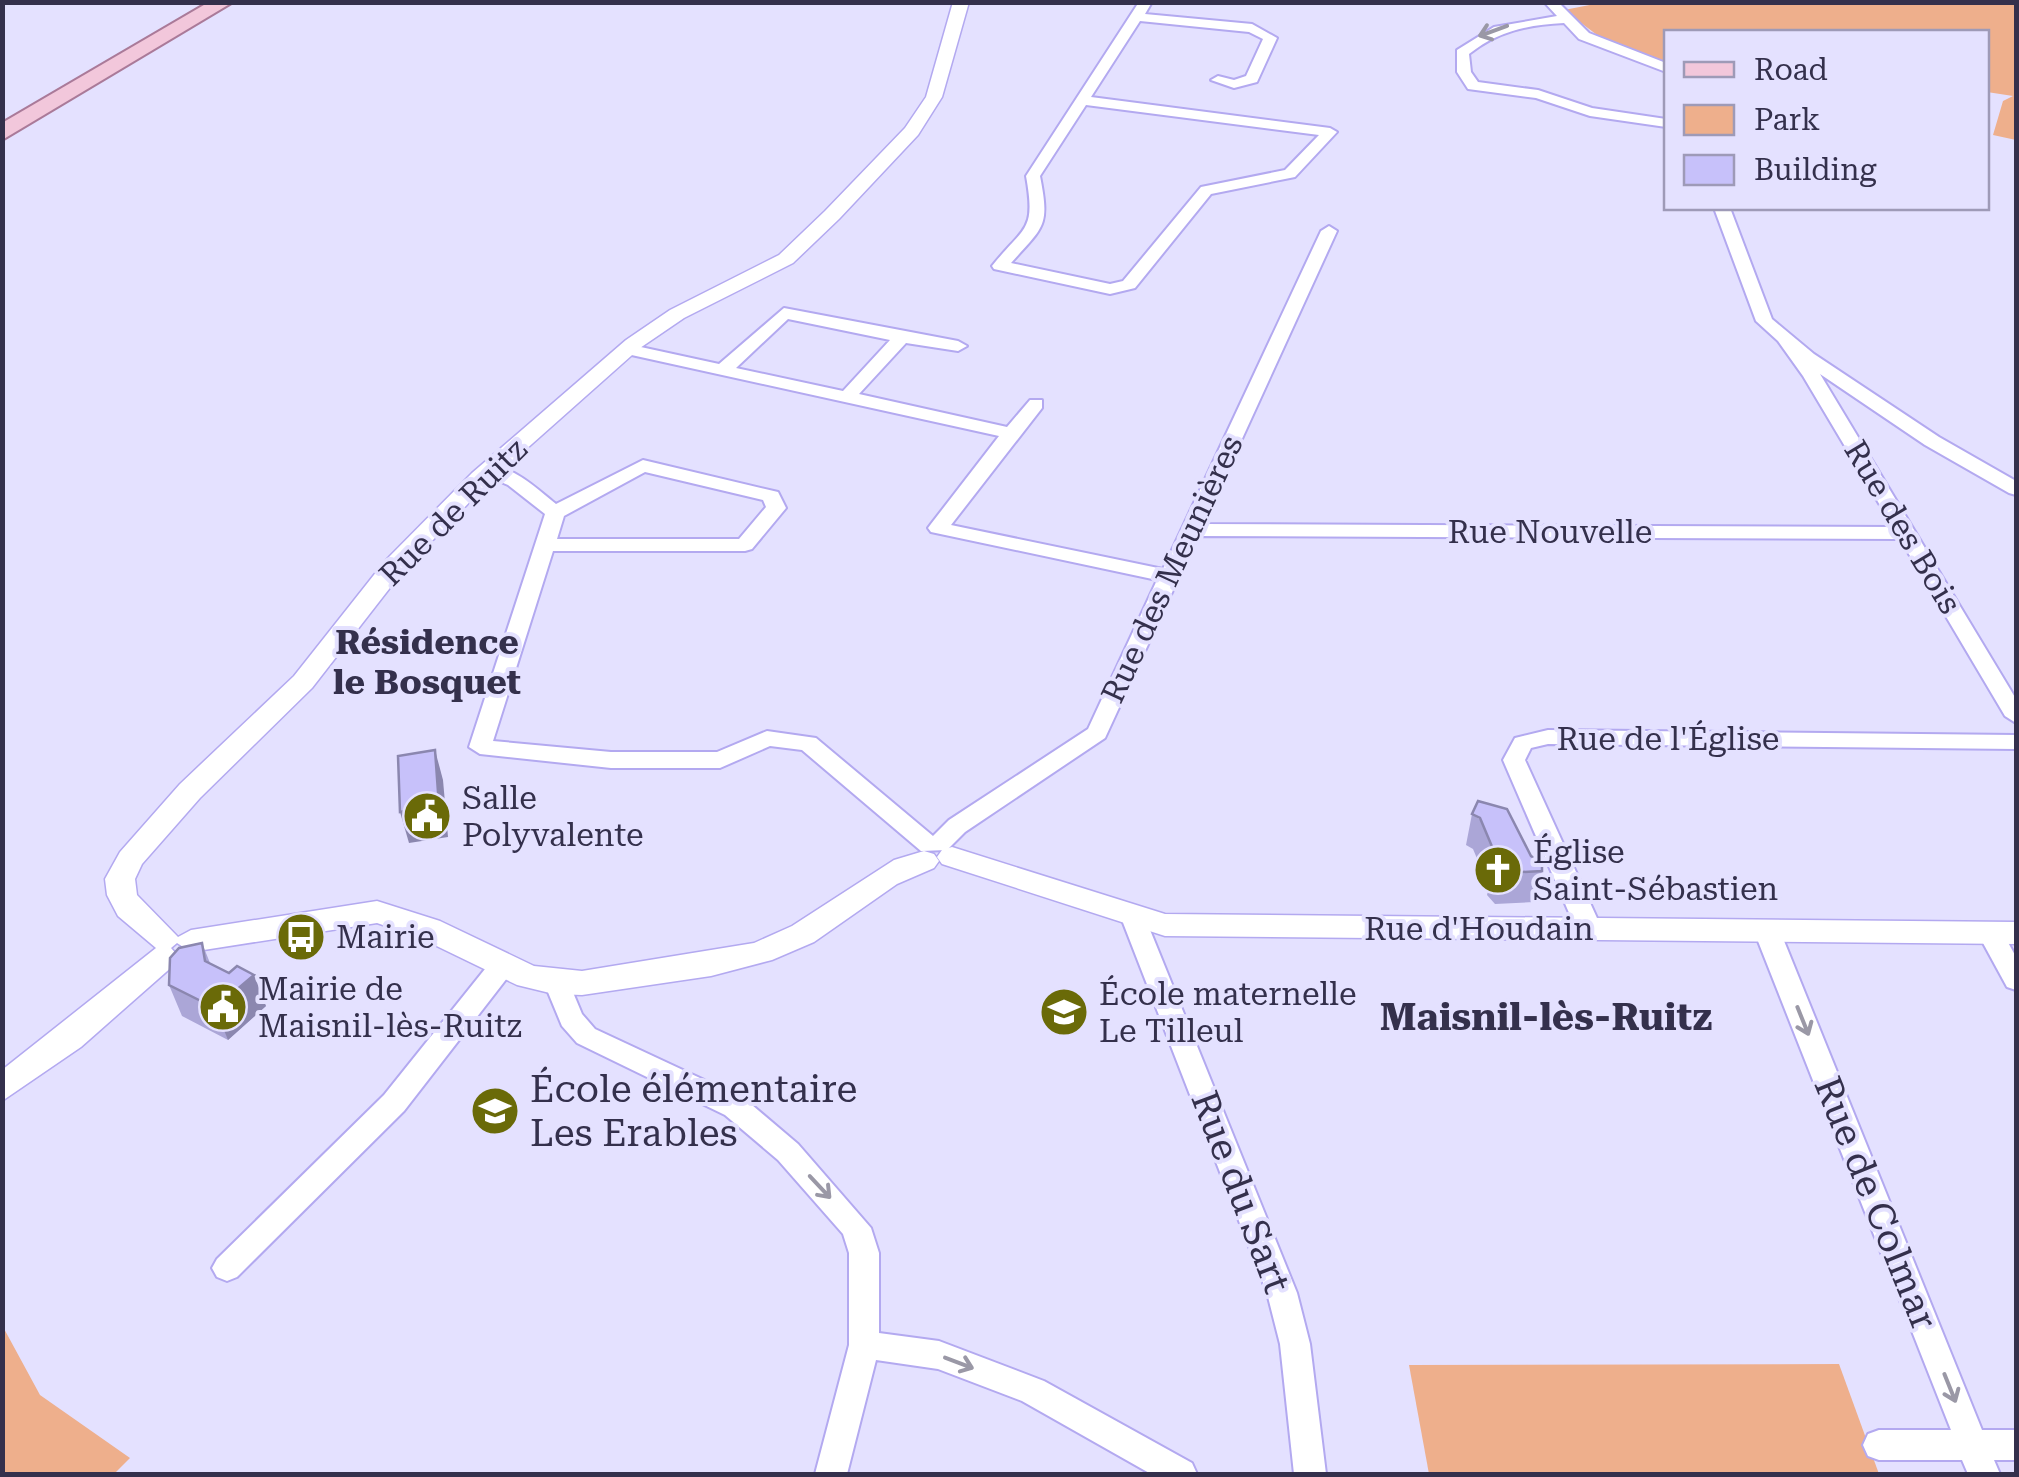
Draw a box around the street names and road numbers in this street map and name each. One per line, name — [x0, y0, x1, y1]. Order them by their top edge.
street label: Rue des Meunières — [1093, 429, 1251, 709]
street label: Rue de Ruitz — [372, 431, 534, 593]
street label: Rue des Bois — [1836, 433, 1970, 621]
street label: Rue Nouvelle — [1448, 513, 1652, 551]
street label: Rue de l'Église — [1557, 720, 1779, 758]
street label: Rue d'Houdain — [1364, 910, 1594, 948]
street label: Rue de Colmar — [1805, 1070, 1947, 1336]
street label: Rue du Sart — [1182, 1085, 1300, 1299]

